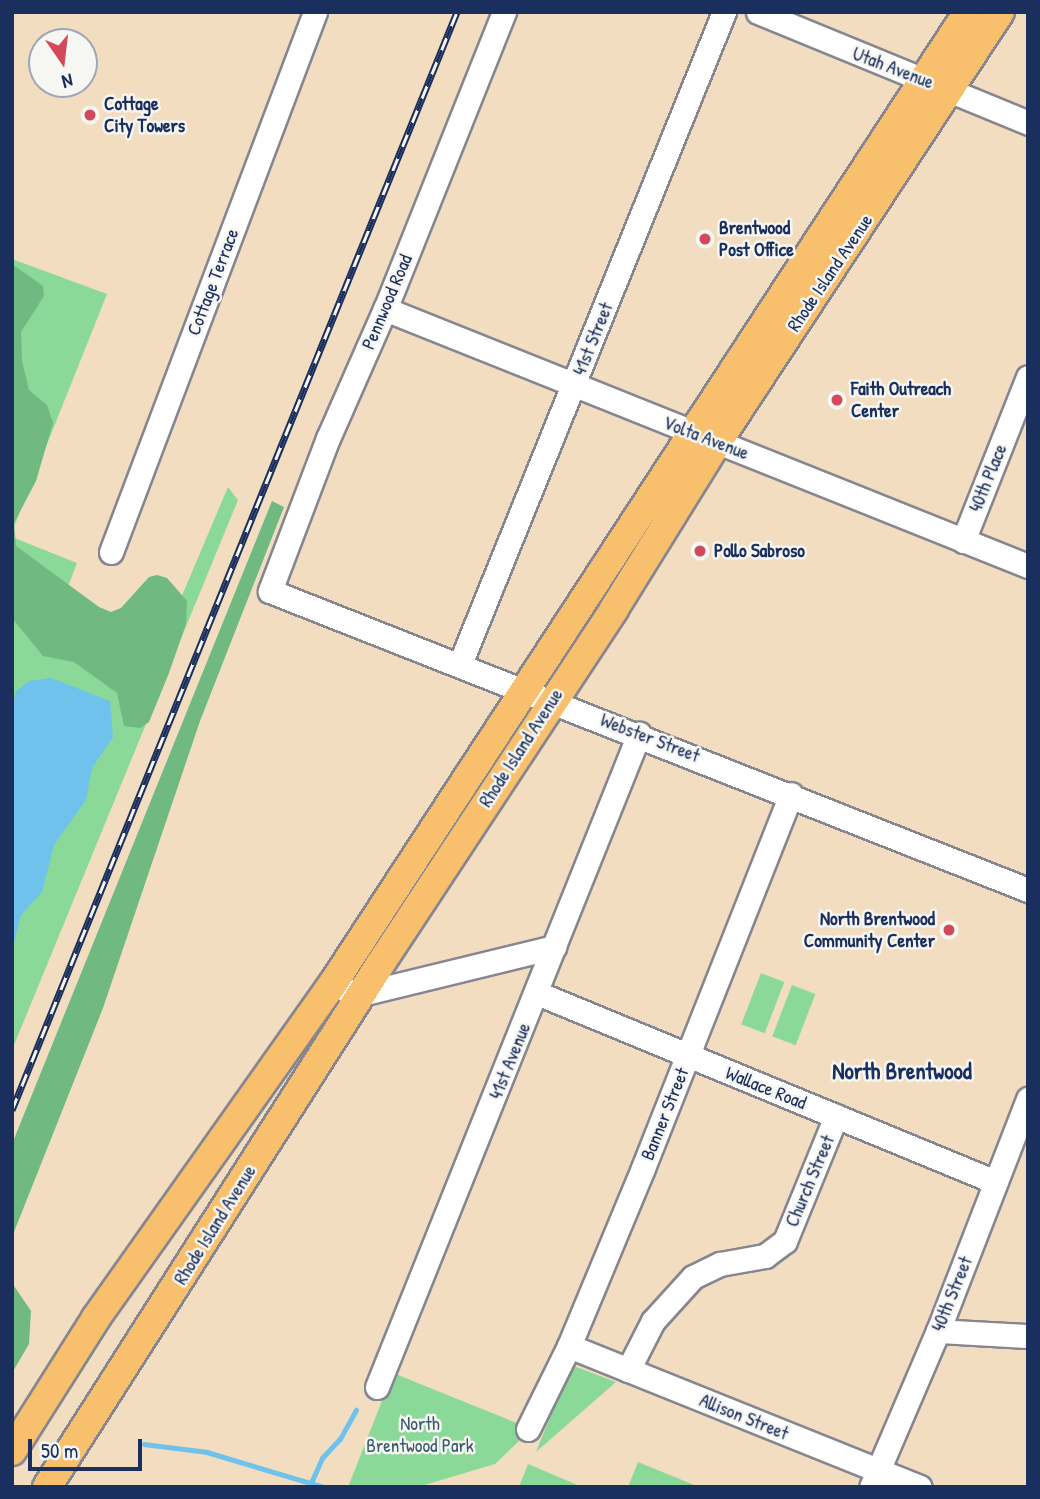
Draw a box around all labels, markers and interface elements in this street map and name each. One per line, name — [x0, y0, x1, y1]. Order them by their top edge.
north arrow — [28, 28, 98, 98]
street label: Utah Avenue — [849, 42, 937, 94]
text: N — [60, 68, 76, 95]
place label: Cottage City Towers — [104, 93, 185, 137]
marker: Cottage City Towers — [82, 107, 98, 123]
street label: Rhode Island Avenue — [782, 210, 878, 336]
place label: Brentwood Post Office — [719, 217, 794, 261]
street label: Cottage Terrace — [182, 225, 244, 339]
marker: Brentwood Post Office — [697, 231, 713, 247]
street label: Pennwood Road — [357, 251, 417, 353]
street label: 41st Street — [568, 299, 618, 379]
place label: Faith Outreach Center — [851, 378, 951, 422]
marker: Faith Outreach Center — [829, 392, 845, 408]
street label: Volta Avenue — [660, 411, 752, 465]
street label: 40th Place — [964, 441, 1012, 515]
place label: Pollo Sabroso — [714, 540, 805, 562]
marker: Pollo Sabroso — [692, 543, 708, 559]
street label: Rhode Island Avenue — [474, 685, 568, 811]
street label: Webster Street — [597, 709, 703, 767]
place label: North Brentwood Community Center — [804, 908, 935, 952]
marker: North Brentwood Community Center — [941, 922, 957, 938]
street label: 41st Avenue — [484, 1019, 536, 1103]
district label: North Brentwood — [832, 1057, 972, 1085]
street label: Wallace Road — [722, 1061, 810, 1115]
street label: Banner Street — [636, 1064, 694, 1164]
street label: Church Street — [781, 1132, 839, 1230]
street label: Rhode Island Avenue — [169, 1161, 261, 1289]
street label: 40th Street — [927, 1253, 977, 1335]
street label: Allison Street — [696, 1389, 792, 1445]
park label: North Brentwood Park — [366, 1413, 474, 1457]
scale bar — [32, 1426, 145, 1470]
text: 50 m — [41, 1436, 78, 1465]

